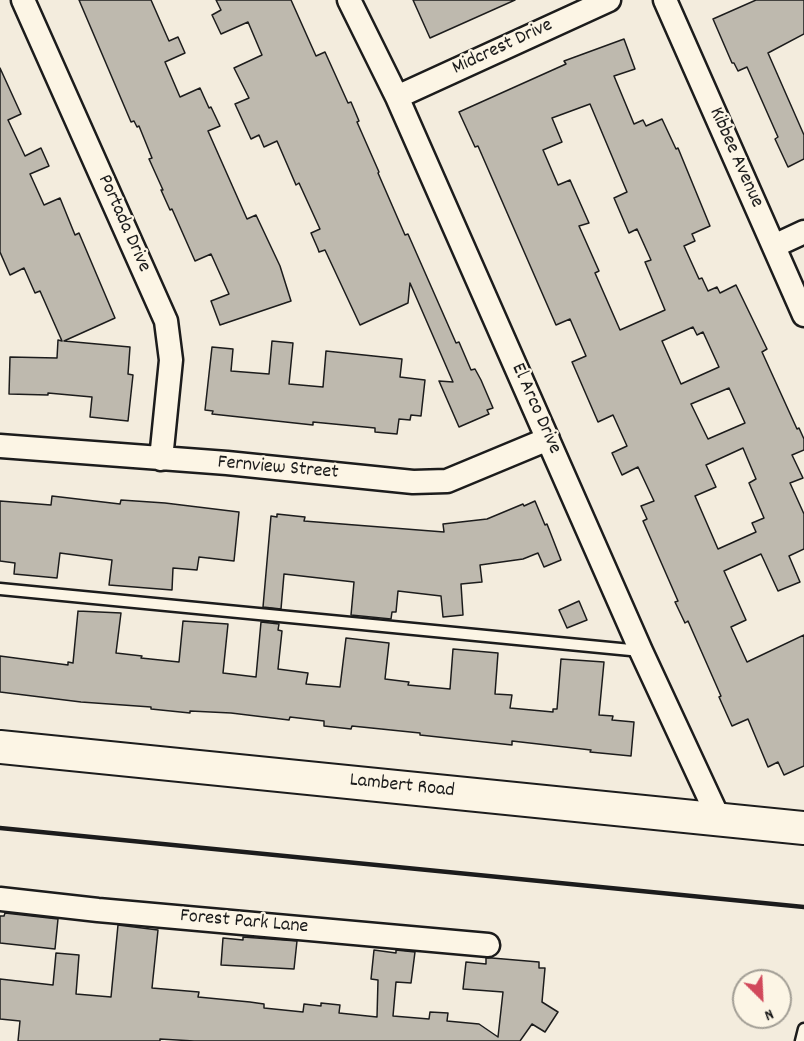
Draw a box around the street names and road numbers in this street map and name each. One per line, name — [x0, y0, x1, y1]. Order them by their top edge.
street label: Midcrest Drive — [449, 14, 557, 82]
street label: Kibbee Avenue — [702, 104, 768, 212]
street label: Portada Drive — [91, 172, 155, 276]
street label: El Arco Drive — [504, 360, 566, 458]
street label: Fernview Street — [217, 452, 339, 486]
street label: Lambert Road — [348, 770, 456, 804]
street label: Forest Park Lane — [179, 905, 309, 941]

